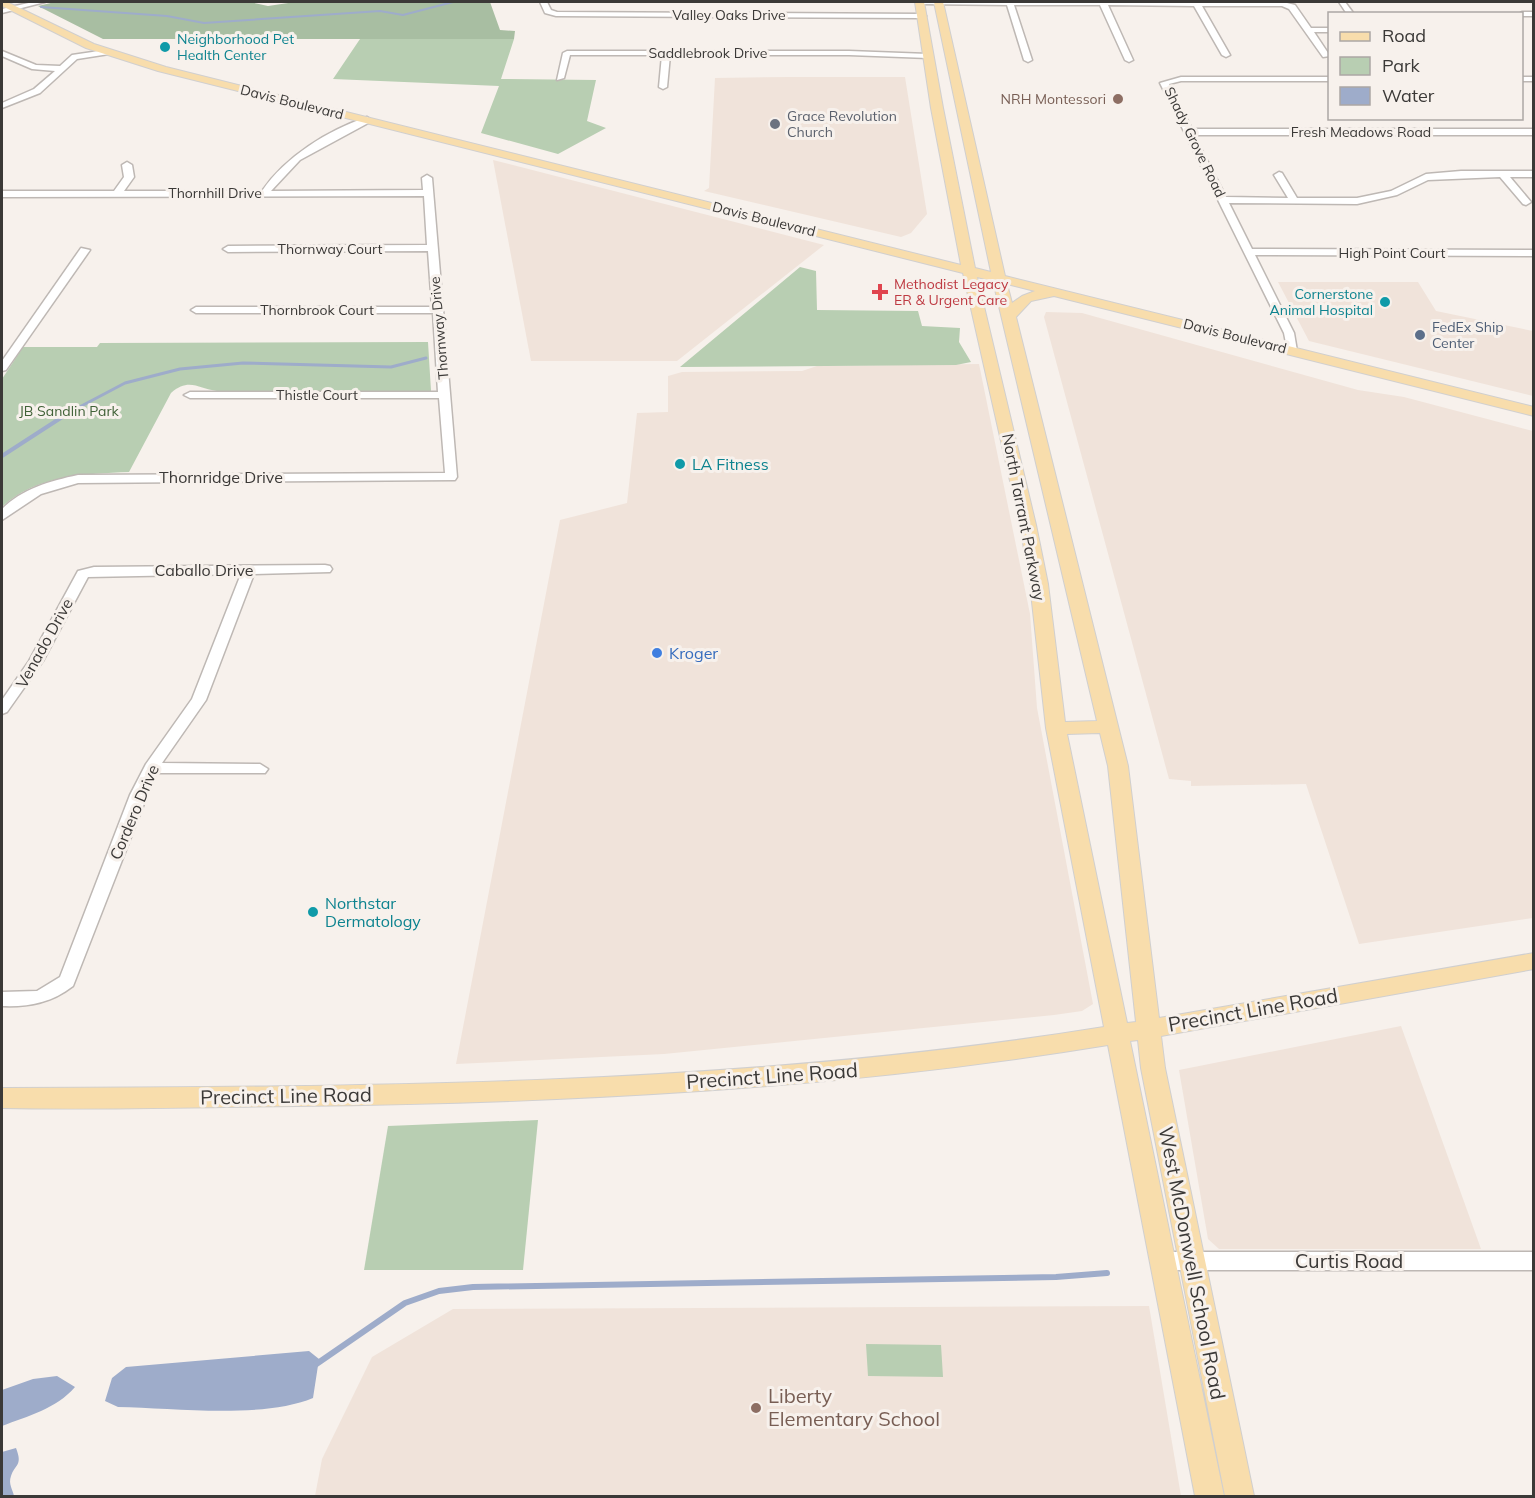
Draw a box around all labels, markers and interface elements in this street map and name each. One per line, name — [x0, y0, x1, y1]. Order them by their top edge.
street label: Valley Oaks Drive — [672, 6, 786, 24]
legend — [1328, 12, 1523, 120]
text: Road — [1382, 24, 1426, 47]
place label: Neighborhood Pet Health Center — [177, 30, 294, 64]
marker: Neighborhood Pet Health Center — [158, 40, 172, 54]
street label: Saddlebrook Drive — [649, 44, 767, 62]
text: Park — [1382, 54, 1421, 77]
street label: Davis Boulevard — [239, 80, 345, 124]
street label: Shady Grove Road — [1160, 84, 1230, 200]
text: Water — [1382, 84, 1435, 107]
place label: NRH Montessori — [1001, 90, 1106, 108]
marker: NRH Montessori — [1111, 92, 1125, 106]
place label: Grace Revolution Church — [787, 107, 897, 141]
marker: Grace Revolution Church — [768, 117, 782, 131]
street label: Fresh Meadows Road — [1291, 123, 1431, 141]
street label: Thornhill Drive — [168, 184, 262, 202]
street label: Davis Boulevard — [711, 197, 817, 241]
street label: Thornway Court — [278, 240, 383, 258]
street label: High Point Court — [1339, 244, 1445, 262]
place label: Methodist Legacy ER & Urgent Care — [894, 275, 1009, 309]
street label: Thornway Drive — [426, 276, 452, 380]
marker: Methodist Legacy ER & Urgent Care — [871, 283, 889, 301]
place label: Cornerstone Animal Hospital — [1269, 285, 1373, 319]
marker: Cornerstone Animal Hospital — [1378, 295, 1392, 309]
street label: Thornbrook Court — [260, 301, 374, 319]
street label: Davis Boulevard — [1182, 314, 1288, 358]
place label: FedEx Ship Center — [1432, 318, 1504, 352]
marker: FedEx Ship Center — [1413, 328, 1427, 342]
street label: Thistle Court — [276, 386, 358, 404]
park label: JB Sandlin Park — [19, 402, 120, 420]
street label: North Tarrant Parkway — [998, 432, 1050, 603]
place label: LA Fitness — [692, 454, 769, 474]
marker: LA Fitness — [673, 457, 687, 471]
street label: Thornridge Drive — [159, 467, 283, 487]
street label: Caballo Drive — [154, 560, 254, 580]
street label: Venado Drive — [11, 595, 77, 691]
place label: Kroger — [669, 643, 718, 663]
marker: Kroger — [650, 646, 664, 660]
street label: Cordero Drive — [105, 762, 163, 862]
place label: Northstar Dermatology — [325, 893, 421, 931]
marker: Northstar Dermatology — [306, 905, 320, 919]
street label: Precinct Line Road — [1166, 982, 1340, 1037]
street label: Precinct Line Road — [685, 1057, 859, 1094]
street label: Precinct Line Road — [200, 1082, 372, 1109]
street label: West McDonwell School Road — [1154, 1124, 1231, 1402]
street label: Curtis Road — [1295, 1248, 1403, 1273]
place label: Liberty Elementary School — [768, 1383, 940, 1431]
marker: Liberty Elementary School — [749, 1401, 763, 1415]

